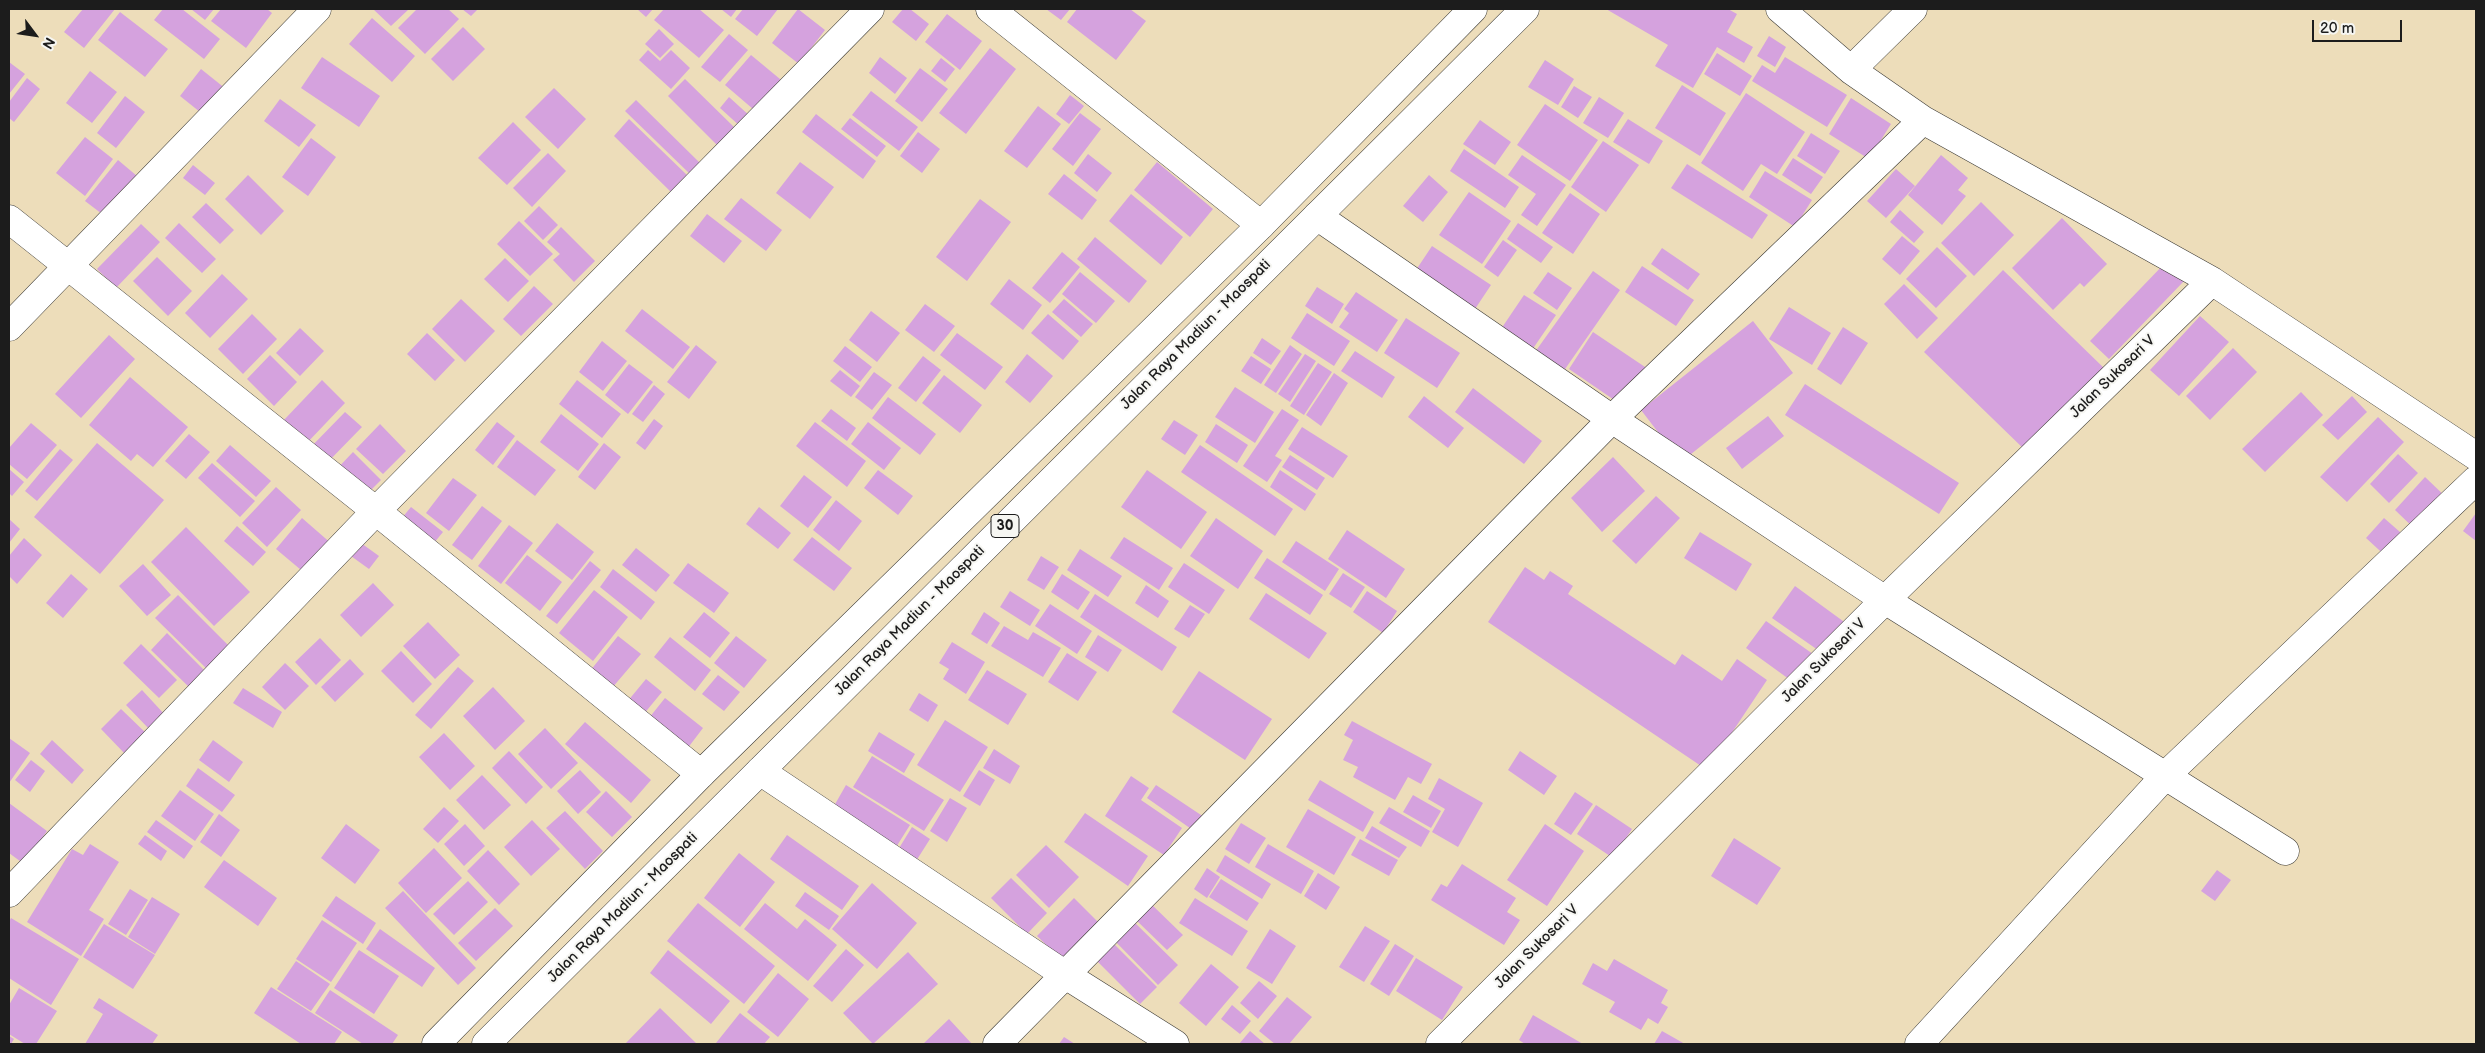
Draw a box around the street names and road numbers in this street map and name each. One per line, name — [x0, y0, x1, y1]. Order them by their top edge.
street label: Jalan Raya Madiun - Maospati — [1117, 256, 1275, 414]
street label: Jalan Sukosari V — [2067, 332, 2159, 422]
road number: 30 — [991, 514, 1019, 538]
street label: Jalan Raya Madiun - Maospati — [831, 542, 989, 700]
street label: Jalan Sukosari V — [1778, 615, 1870, 707]
street label: Jalan Raya Madiun - Maospati — [544, 829, 702, 987]
street label: Jalan Sukosari V — [1491, 901, 1583, 993]

